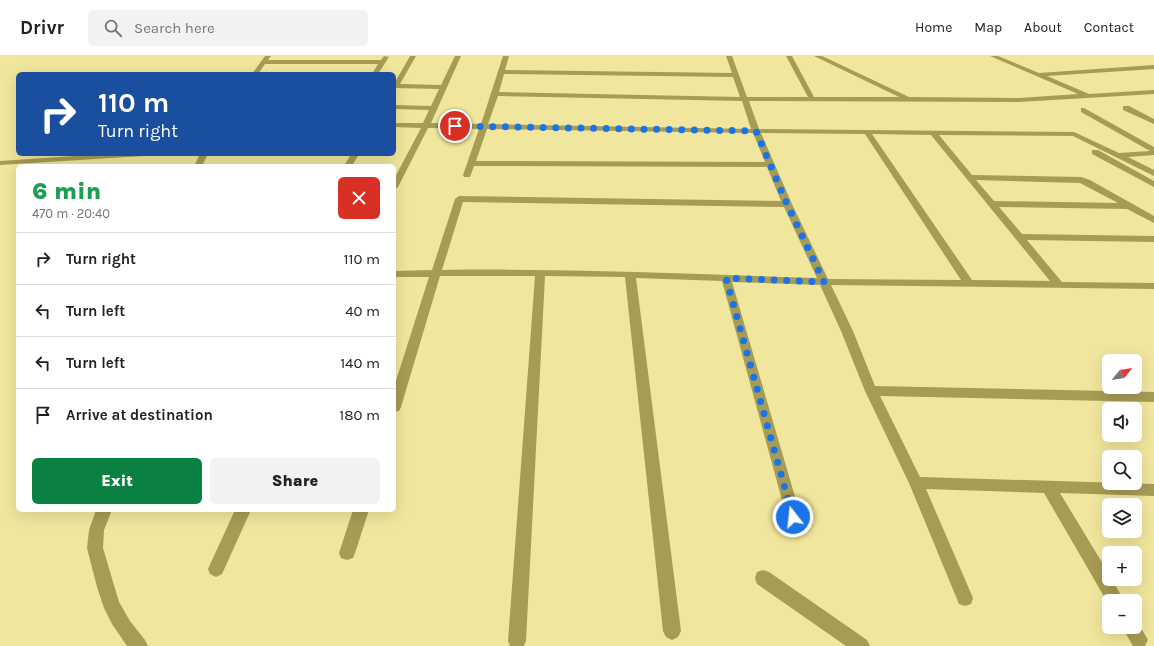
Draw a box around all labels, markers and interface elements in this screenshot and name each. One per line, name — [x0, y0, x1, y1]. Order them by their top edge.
search box — [88, 10, 368, 46]
text: Drivr — [20, 17, 64, 39]
icon: search — [102, 17, 124, 39]
text: Search here — [134, 19, 215, 37]
text: Home — [915, 19, 952, 36]
text: Map — [974, 19, 1002, 36]
text: About — [1024, 19, 1062, 36]
text: Contact — [1084, 19, 1134, 36]
text: 110 m — [98, 86, 169, 119]
icon: right — [32, 88, 84, 140]
pin — [438, 109, 472, 143]
icon: arrive — [444, 115, 466, 137]
text: Turn right — [98, 120, 178, 142]
text: 6 min — [32, 177, 101, 205]
button: close — [338, 177, 380, 219]
text: 470 m · 20:40 — [32, 206, 110, 221]
icon: right — [32, 248, 54, 270]
text: Turn right — [66, 250, 136, 268]
text: 110 m — [344, 250, 380, 268]
icon: left — [32, 300, 54, 322]
text: Turn left — [66, 302, 125, 320]
text: 40 m — [345, 302, 380, 320]
icon: left — [32, 352, 54, 374]
text: Turn left — [66, 354, 125, 372]
text: 140 m — [340, 354, 380, 372]
north arrow — [1102, 354, 1142, 394]
map controls — [1102, 354, 1142, 634]
button: sound — [1102, 402, 1142, 442]
icon: arrive — [32, 404, 54, 426]
text: Arrive at destination — [66, 406, 213, 424]
text: 180 m — [339, 406, 380, 424]
button: search — [1102, 450, 1142, 490]
button: Exit — [32, 458, 202, 504]
button: Share — [210, 458, 380, 504]
position arrow — [772, 496, 814, 538]
button: layers — [1102, 498, 1142, 538]
button: + — [1102, 546, 1142, 586]
button: − — [1102, 594, 1142, 634]

